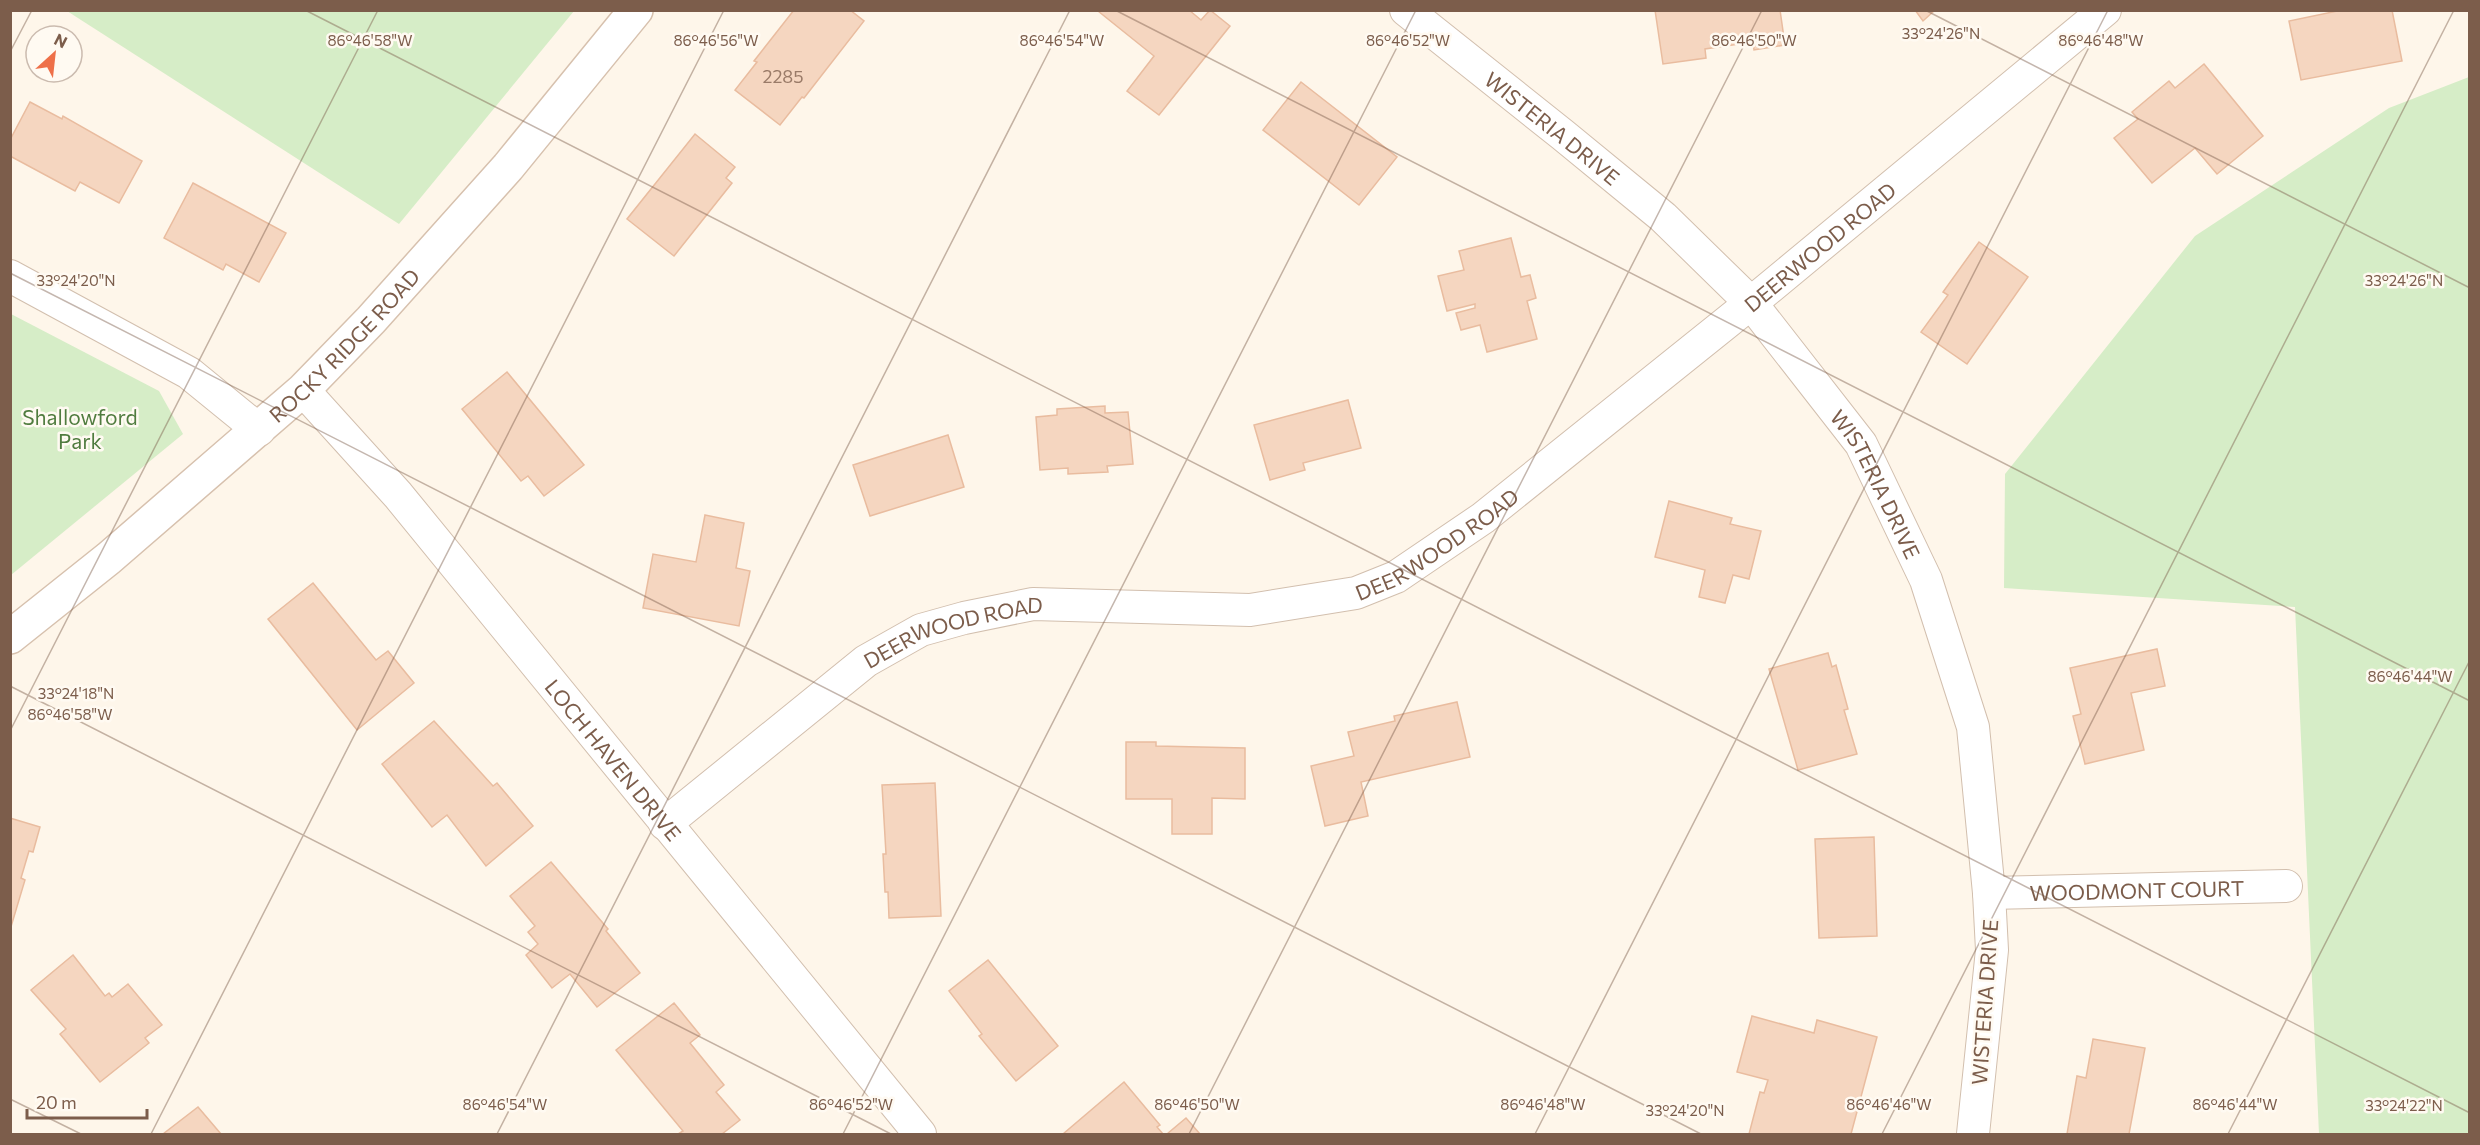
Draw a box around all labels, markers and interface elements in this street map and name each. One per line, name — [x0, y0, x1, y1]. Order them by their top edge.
north arrow — [24, 24, 84, 84]
text: 33°24'26"N — [1902, 24, 1980, 42]
text: N — [51, 29, 71, 51]
text: 86°46'58"W — [328, 31, 412, 49]
text: 86°46'56"W — [674, 31, 758, 49]
text: 86°46'54"W — [1020, 31, 1104, 49]
text: 86°46'52"W — [1366, 31, 1450, 49]
text: 86°46'50"W — [1711, 31, 1797, 49]
text: 86°46'48"W — [2058, 31, 2144, 49]
house number: 2285 — [762, 65, 804, 87]
street label: WISTERIA DRIVE — [1480, 66, 1625, 189]
street label: DEERWOOD ROAD — [1739, 176, 1900, 316]
street label: ROCKY RIDGE ROAD — [263, 263, 424, 427]
text: 33°24'20"N — [36, 271, 116, 289]
text: 33°24'26"N — [2365, 271, 2443, 289]
park label: Shallowford Park — [22, 404, 138, 453]
street label: WISTERIA DRIVE — [1826, 404, 1926, 562]
street label: DEERWOOD ROAD — [1351, 483, 1523, 605]
street label: DEERWOOD ROAD — [859, 591, 1043, 673]
text: 86°46'44"W — [2367, 667, 2453, 685]
street label: LOCH HAVEN DRIVE — [541, 674, 687, 845]
text: 33°24'18"N — [38, 684, 114, 702]
text: 86°46'58"W — [28, 705, 112, 723]
street label: WOODMONT COURT — [2029, 874, 2245, 905]
street label: WISTERIA DRIVE — [1966, 918, 2002, 1086]
scale bar — [27, 1082, 147, 1120]
text: 20 m — [36, 1091, 77, 1113]
text: 86°46'54"W — [463, 1095, 547, 1113]
text: 86°46'52"W — [809, 1095, 893, 1113]
text: 86°46'50"W — [1154, 1095, 1240, 1113]
text: 86°46'48"W — [1500, 1095, 1586, 1113]
text: 86°46'46"W — [1846, 1095, 1932, 1113]
text: 86°46'44"W — [2192, 1095, 2278, 1113]
text: 33°24'22"N — [2365, 1096, 2443, 1114]
text: 33°24'20"N — [1645, 1101, 1725, 1119]

